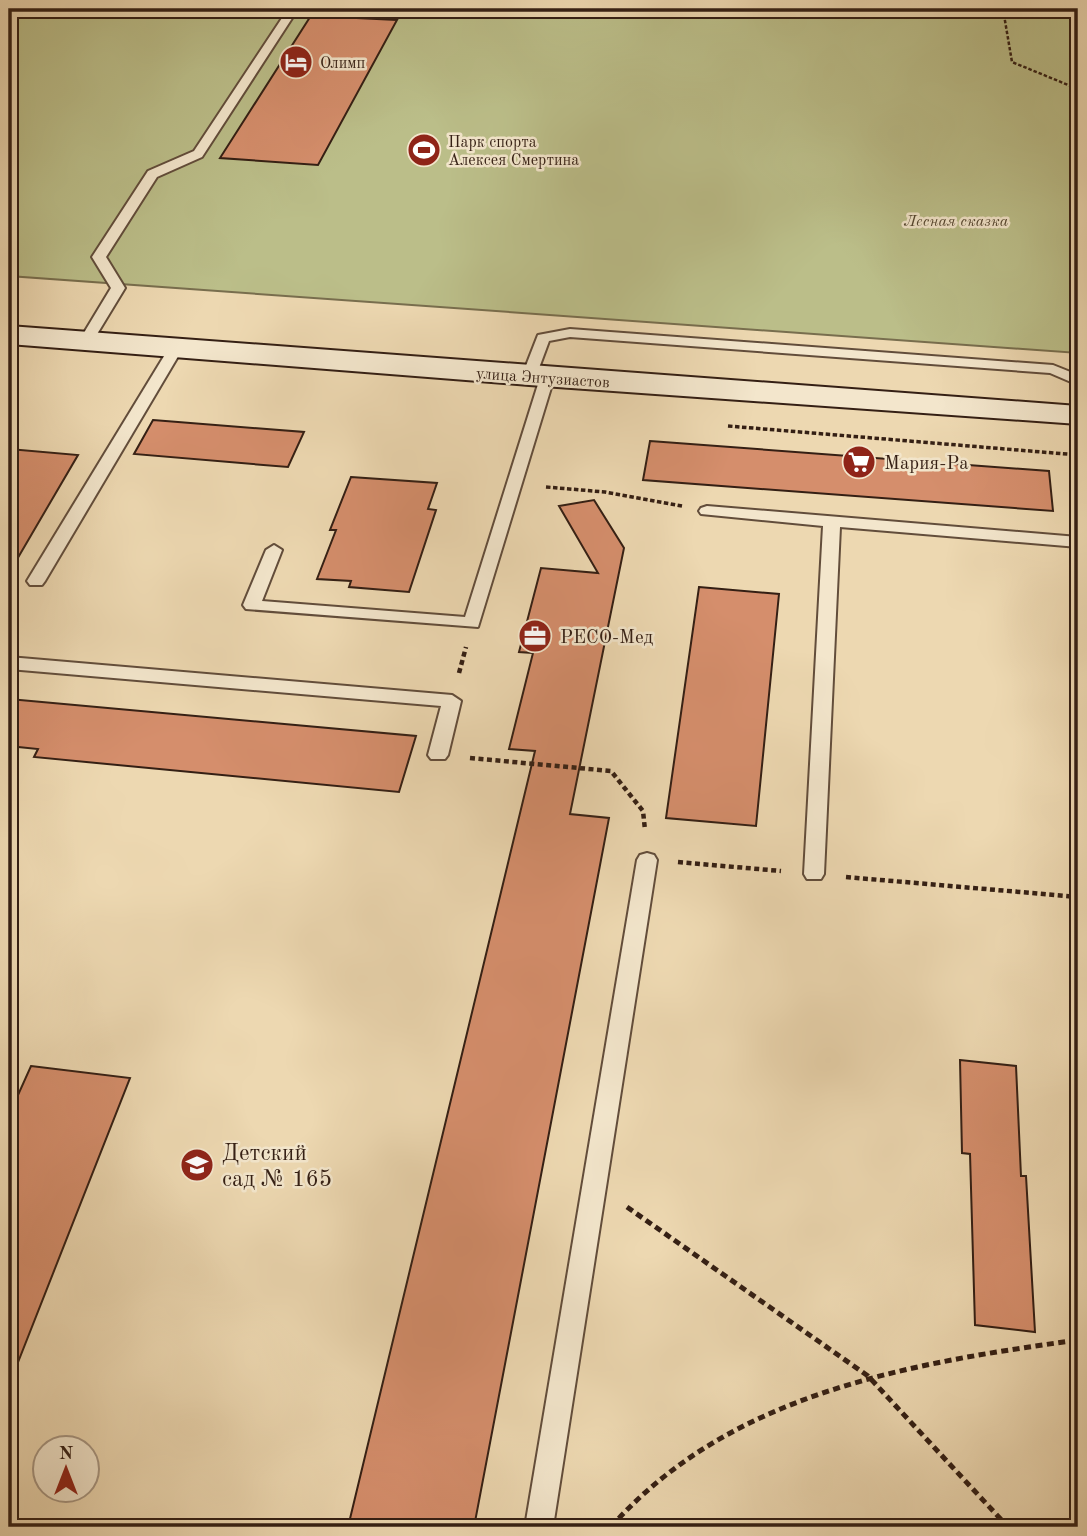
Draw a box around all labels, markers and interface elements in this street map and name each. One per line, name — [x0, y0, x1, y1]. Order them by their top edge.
hotel icon: Олимп — [277, 43, 315, 81]
place label: Олимп — [320, 56, 366, 72]
sports icon: Парк спорта Алексея Смертина — [405, 131, 443, 169]
place label: Парк спорта Алексея Смертина — [448, 135, 579, 169]
park label: Лесная сказка — [904, 214, 1009, 230]
street label: улица Энтузиастов — [475, 366, 610, 392]
supermarket icon: Мария-Ра — [840, 443, 878, 481]
place label: Мария-Ра — [884, 455, 969, 474]
office icon: РЕСО-Мед — [516, 617, 554, 655]
place label: РЕСО-Мед — [560, 629, 654, 648]
place label: Детский сад № 165 — [222, 1142, 332, 1191]
school or university icon: Детский сад № 165 — [178, 1146, 216, 1184]
north arrow — [32, 1434, 102, 1504]
text: N — [59, 1445, 74, 1464]

